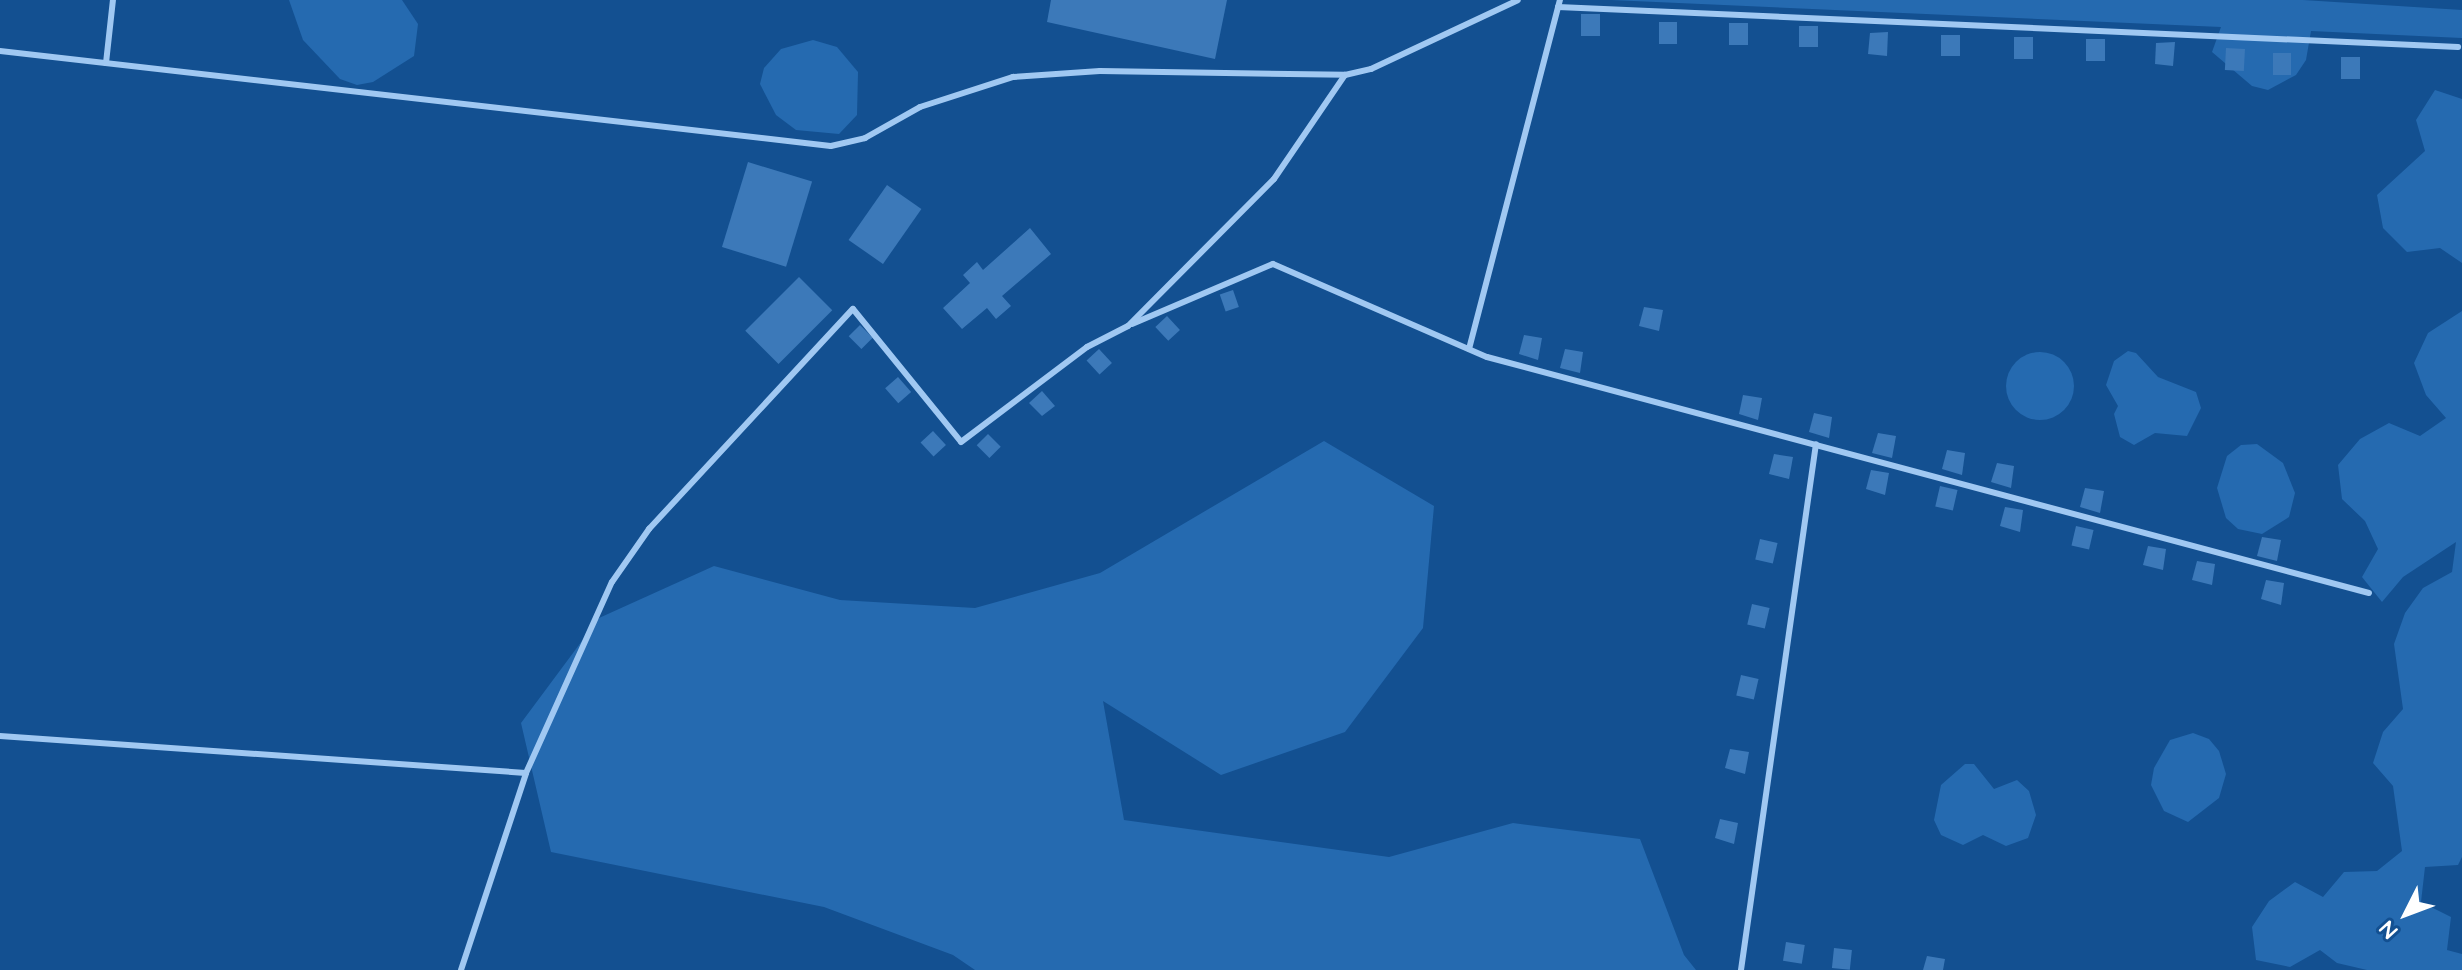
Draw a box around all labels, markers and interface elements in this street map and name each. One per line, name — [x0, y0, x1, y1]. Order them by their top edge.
north arrow — [2366, 874, 2446, 954]
text: N — [2372, 915, 2404, 945]

